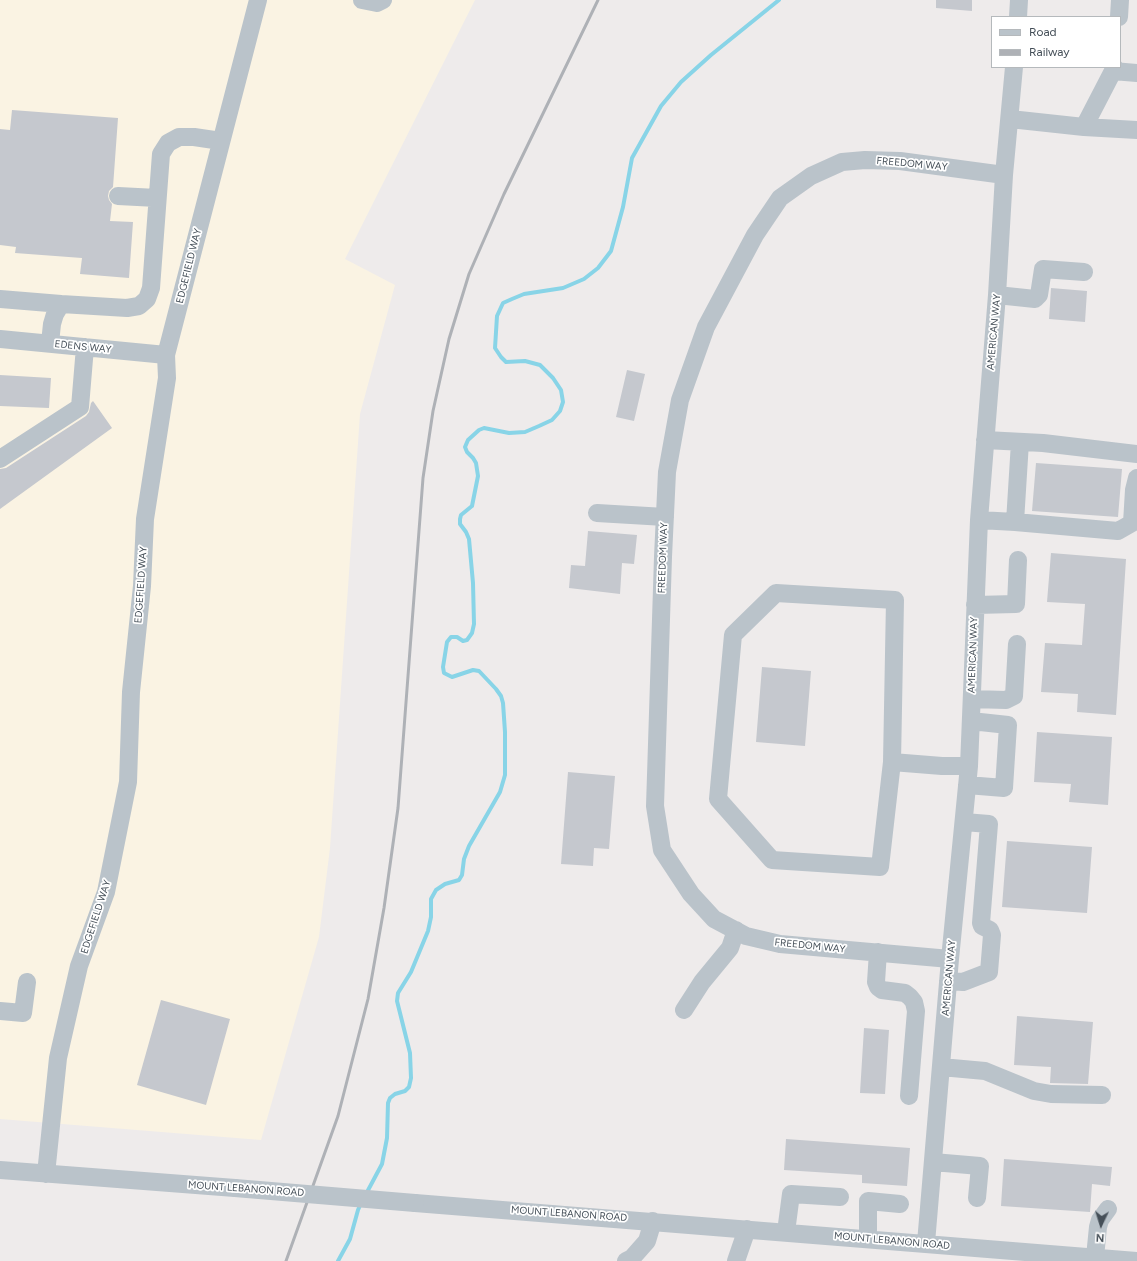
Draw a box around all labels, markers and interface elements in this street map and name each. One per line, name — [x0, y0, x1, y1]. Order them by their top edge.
legend — [991, 16, 1121, 68]
text: Road — [1029, 25, 1057, 39]
text: Railway — [1029, 45, 1070, 59]
street label: FREEDOM WAY — [876, 155, 948, 173]
street label: EDGEFIELD WAY — [174, 227, 204, 305]
street label: AMERICAN WAY — [985, 293, 1003, 371]
street label: EDENS WAY — [54, 338, 112, 356]
street label: FREEDOM WAY — [656, 522, 670, 594]
street label: EDGEFIELD WAY — [132, 546, 150, 624]
street label: AMERICAN WAY — [966, 617, 980, 693]
street label: EDGEFIELD WAY — [78, 879, 114, 955]
street label: FREEDOM WAY — [774, 936, 846, 956]
street label: AMERICAN WAY — [940, 939, 958, 1017]
street label: MOUNT LEBANON ROAD — [188, 1179, 304, 1199]
street label: MOUNT LEBANON ROAD — [511, 1204, 627, 1224]
north arrow — [1081, 1205, 1121, 1245]
street label: MOUNT LEBANON ROAD — [833, 1230, 951, 1252]
text: N — [1095, 1231, 1105, 1244]

